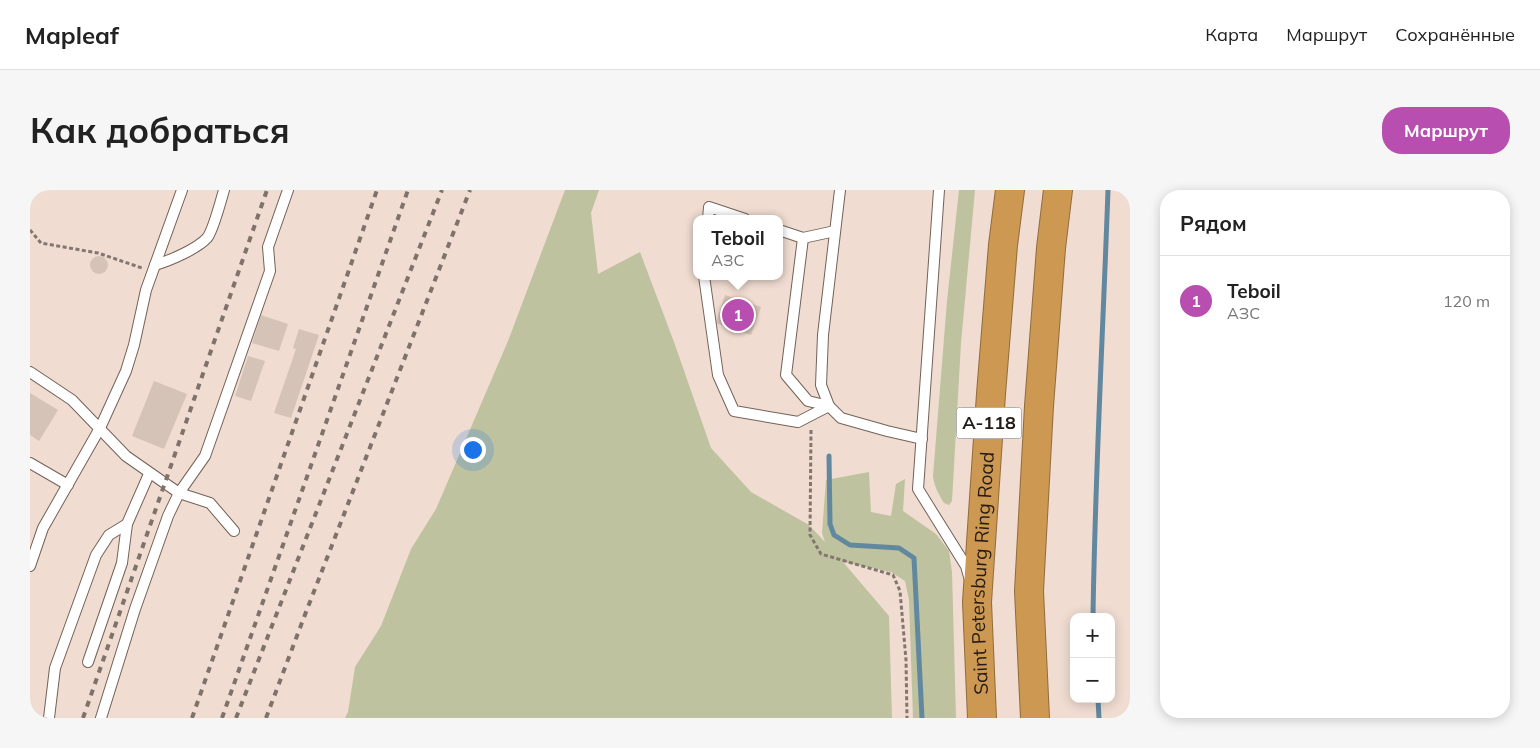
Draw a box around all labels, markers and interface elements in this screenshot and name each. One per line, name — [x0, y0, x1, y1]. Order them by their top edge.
text: Mapleaf — [25, 20, 119, 50]
text: Карта — [1205, 23, 1258, 46]
text: Маршрут — [1286, 23, 1367, 46]
text: Сохранённые — [1395, 23, 1515, 46]
button: Маршрут — [1382, 107, 1510, 154]
text: Как добраться — [30, 108, 290, 152]
text: Рядом — [1180, 210, 1247, 236]
popup — [693, 215, 783, 280]
text: Teboil — [711, 226, 765, 250]
text: АЗС — [711, 250, 744, 270]
text: Teboil — [1227, 279, 1281, 303]
text: 1 — [1191, 291, 1201, 311]
text: 120 m — [1443, 291, 1490, 311]
pin: 1 — [722, 296, 754, 334]
text: АЗС — [1227, 303, 1260, 323]
road number: А-118 — [956, 408, 1022, 438]
your location — [460, 437, 486, 463]
street label: Saint Petersburg Ring Road — [965, 451, 999, 695]
map controls — [1070, 613, 1115, 703]
button: + — [1070, 613, 1115, 658]
button: − — [1070, 658, 1115, 703]

